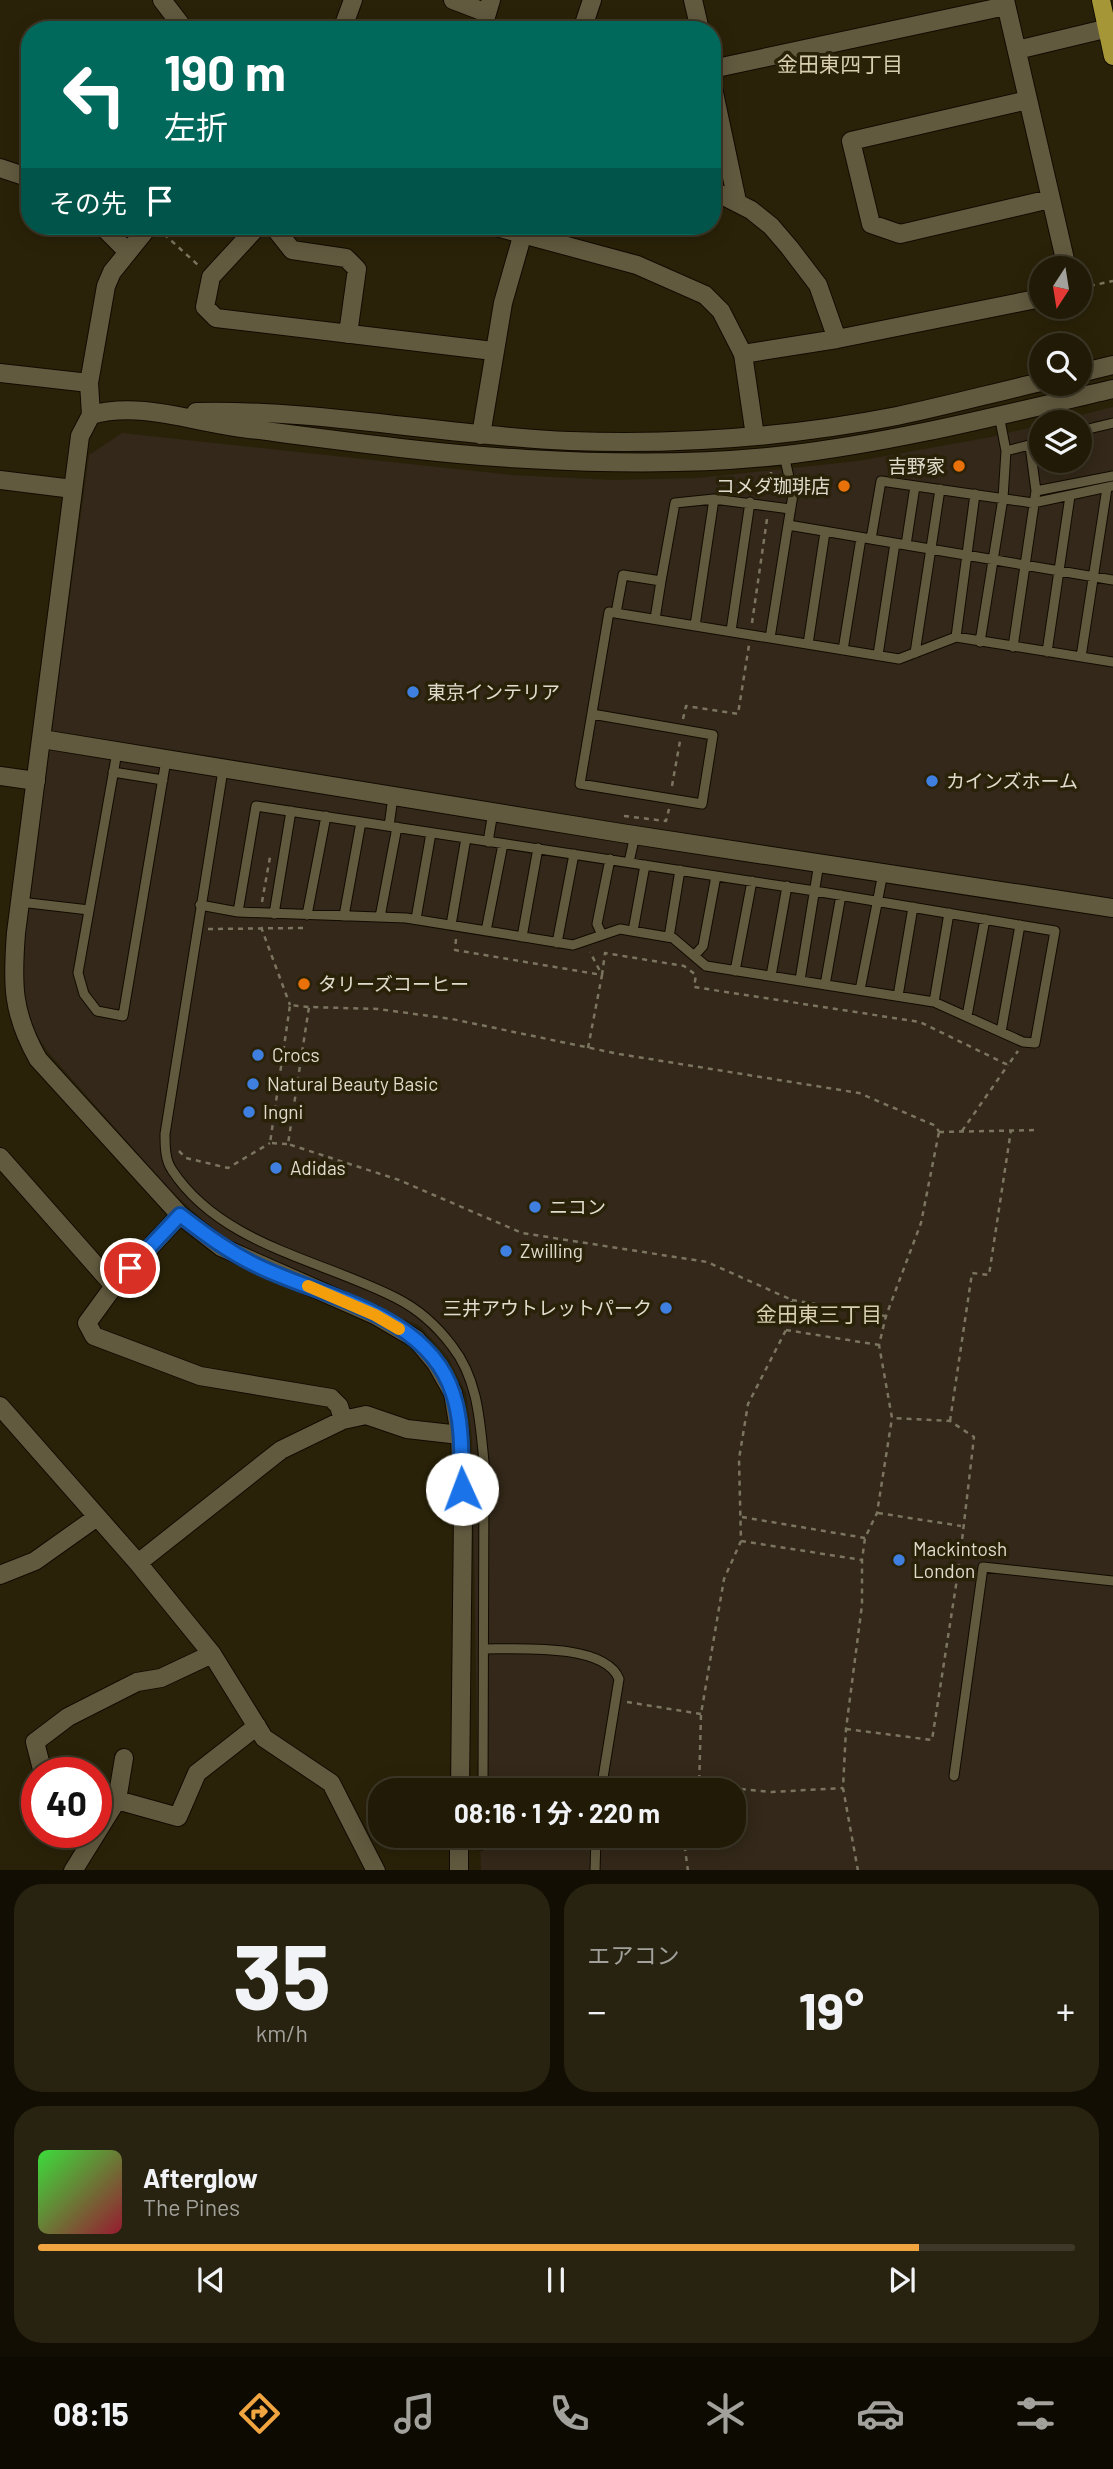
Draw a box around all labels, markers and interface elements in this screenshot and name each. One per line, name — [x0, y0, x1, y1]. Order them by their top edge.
text: 190 m — [164, 42, 286, 101]
icon: left — [49, 49, 140, 140]
district label: 金田東四丁目 — [777, 51, 903, 76]
text: 左折 — [164, 107, 228, 145]
icon: arrive — [141, 182, 179, 220]
text: その先 — [49, 187, 127, 218]
north arrow — [1029, 256, 1092, 318]
map controls — [1029, 256, 1092, 473]
button: search — [1029, 333, 1092, 396]
button: layers — [1029, 410, 1092, 473]
place label: 吉野家 — [888, 454, 945, 477]
marker: 吉野家 — [951, 458, 967, 474]
place label: コメダ珈琲店 — [716, 474, 830, 497]
marker: コメダ珈琲店 — [836, 478, 852, 494]
place label: 東京インテリア — [427, 680, 560, 703]
marker: 東京インテリア — [405, 684, 421, 700]
place label: カインズホーム — [946, 769, 1078, 792]
marker: カインズホーム — [924, 773, 940, 789]
place label: タリーズコーヒー — [318, 972, 469, 995]
marker: タリーズコーヒー — [296, 976, 312, 992]
place label: Crocs — [272, 1043, 320, 1066]
marker: Crocs — [250, 1047, 266, 1063]
place label: Natural Beauty Basic — [267, 1072, 438, 1095]
marker: Natural Beauty Basic — [245, 1076, 261, 1092]
place label: Ingni — [263, 1100, 303, 1123]
marker: Ingni — [241, 1104, 257, 1120]
place label: Adidas — [290, 1156, 346, 1179]
marker: Adidas — [268, 1160, 284, 1176]
place label: ニコン — [549, 1195, 606, 1218]
marker: ニコン — [527, 1199, 543, 1215]
pin — [100, 1238, 160, 1298]
place label: Zwilling — [520, 1239, 583, 1262]
marker: Zwilling — [498, 1243, 514, 1259]
icon: arrive — [111, 1249, 149, 1287]
place label: 三井アウトレットパーク — [443, 1296, 652, 1319]
marker: 三井アウトレットパーク — [658, 1300, 674, 1316]
district label: 金田東三丁目 — [756, 1301, 882, 1326]
position arrow — [425, 1452, 499, 1526]
place label: Mackintosh London — [913, 1537, 1007, 1582]
marker: Mackintosh London — [891, 1552, 907, 1568]
speed limit sign: 40 — [21, 1757, 112, 1848]
text: 08:16 · 1 分 · 220 m — [454, 1797, 660, 1828]
text: 35 — [233, 1919, 331, 2028]
text: エアコン — [588, 1941, 680, 1969]
text: 19° — [798, 1978, 864, 2040]
text: − — [588, 1987, 607, 2033]
text: + — [1056, 1987, 1075, 2033]
text: km/h — [256, 2019, 308, 2047]
text: Afterglow — [143, 2162, 258, 2193]
text: The Pines — [143, 2193, 240, 2221]
icon: previous — [192, 2261, 230, 2299]
icon: pause — [537, 2261, 575, 2299]
icon: next — [883, 2261, 921, 2299]
icon: directions — [235, 2389, 284, 2438]
icon: music — [390, 2389, 439, 2438]
icon: phone — [545, 2389, 594, 2438]
icon: climate — [701, 2389, 750, 2438]
icon: car — [856, 2389, 905, 2438]
icon: filters — [1011, 2389, 1060, 2438]
text: 08:15 — [53, 2394, 129, 2432]

